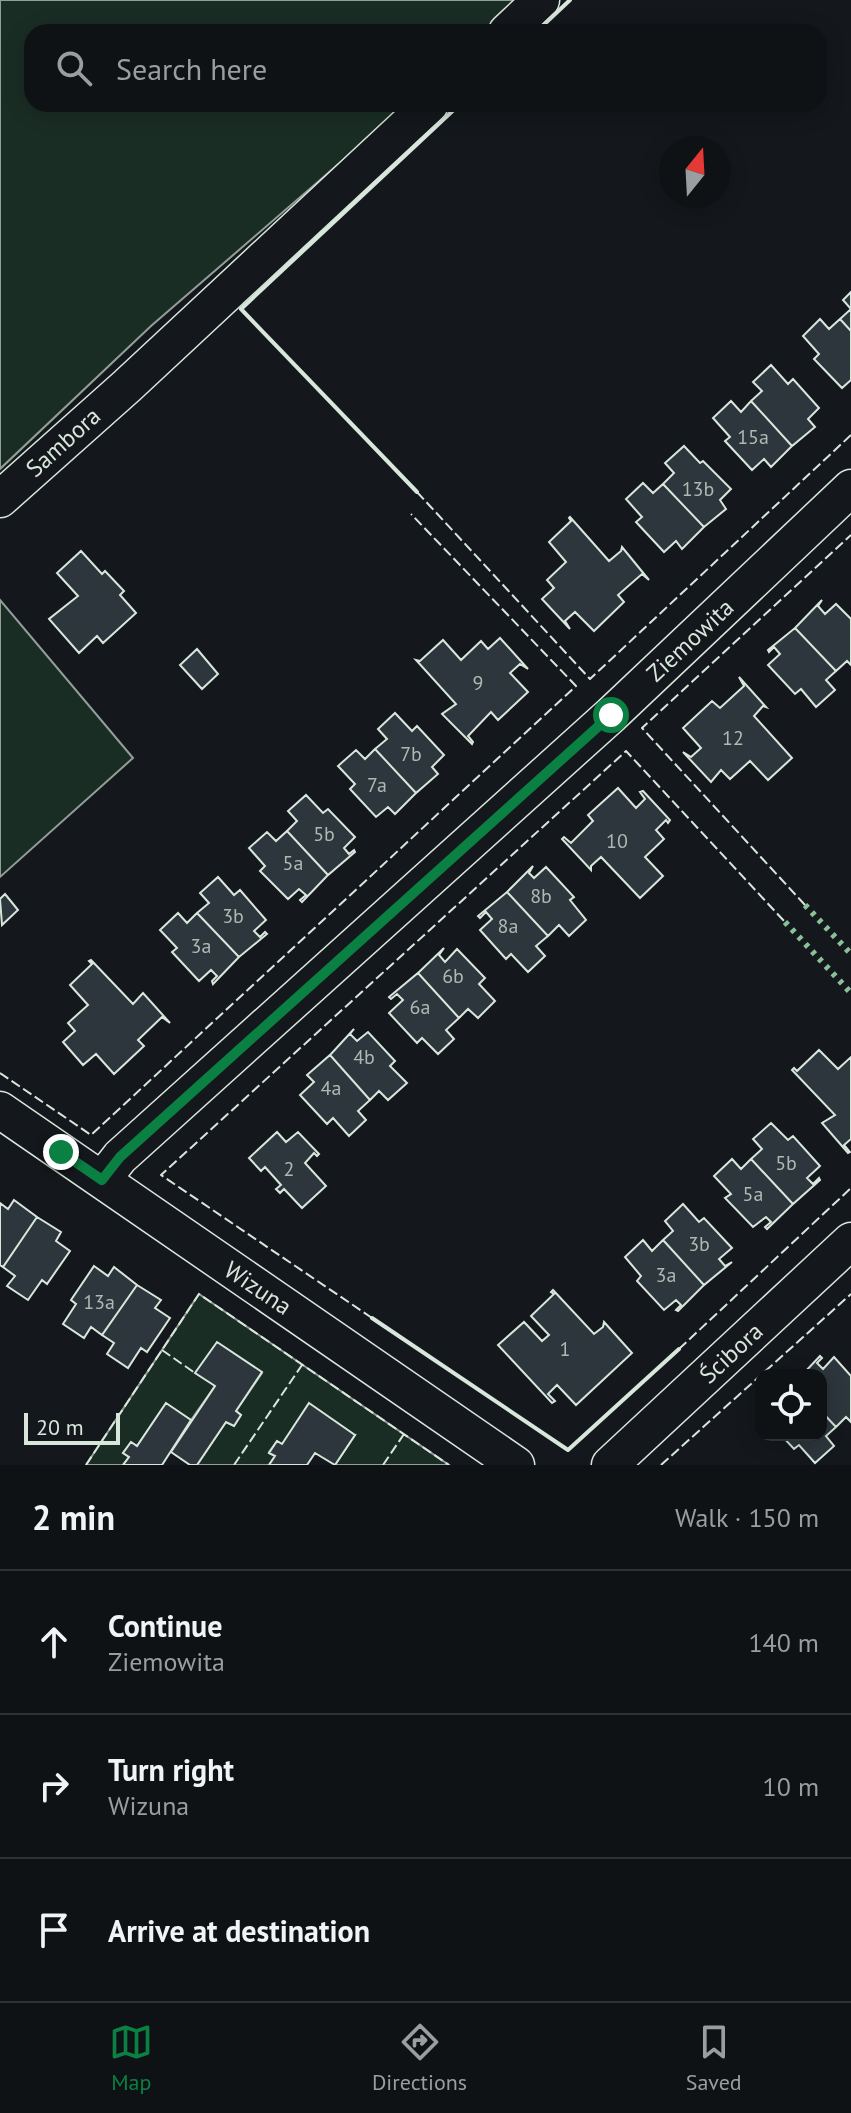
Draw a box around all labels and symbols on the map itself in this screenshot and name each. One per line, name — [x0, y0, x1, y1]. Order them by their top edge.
north arrow — [659, 136, 731, 208]
street label: Sambora — [19, 400, 107, 484]
house number: 15a — [737, 424, 769, 450]
house number: 13b — [682, 476, 714, 502]
street label: Ziemowita — [640, 592, 740, 688]
house number: 9 — [473, 670, 483, 696]
route start — [593, 697, 629, 733]
house number: 12 — [722, 725, 744, 751]
house number: 7b — [400, 741, 422, 767]
house number: 7a — [367, 772, 387, 798]
house number: 5b — [313, 821, 335, 847]
house number: 10 — [606, 828, 628, 854]
house number: 5a — [283, 850, 303, 876]
house number: 8b — [530, 883, 552, 909]
house number: 3b — [222, 903, 244, 929]
house number: 8a — [498, 913, 518, 939]
house number: 3a — [191, 933, 211, 959]
house number: 6b — [442, 963, 464, 989]
house number: 6a — [410, 994, 430, 1020]
house number: 4b — [353, 1044, 375, 1070]
house number: 4a — [321, 1075, 341, 1101]
route end — [43, 1134, 79, 1170]
house number: 5b — [775, 1150, 797, 1176]
house number: 2 — [284, 1156, 294, 1182]
house number: 5a — [743, 1181, 763, 1207]
house number: 3b — [688, 1231, 710, 1257]
street label: Wizuna — [218, 1254, 298, 1322]
house number: 3a — [656, 1262, 676, 1288]
house number: 13a — [83, 1289, 115, 1315]
street label: Ścibora — [693, 1316, 769, 1390]
house number: 1 — [560, 1336, 570, 1362]
scale bar — [24, 1409, 120, 1445]

